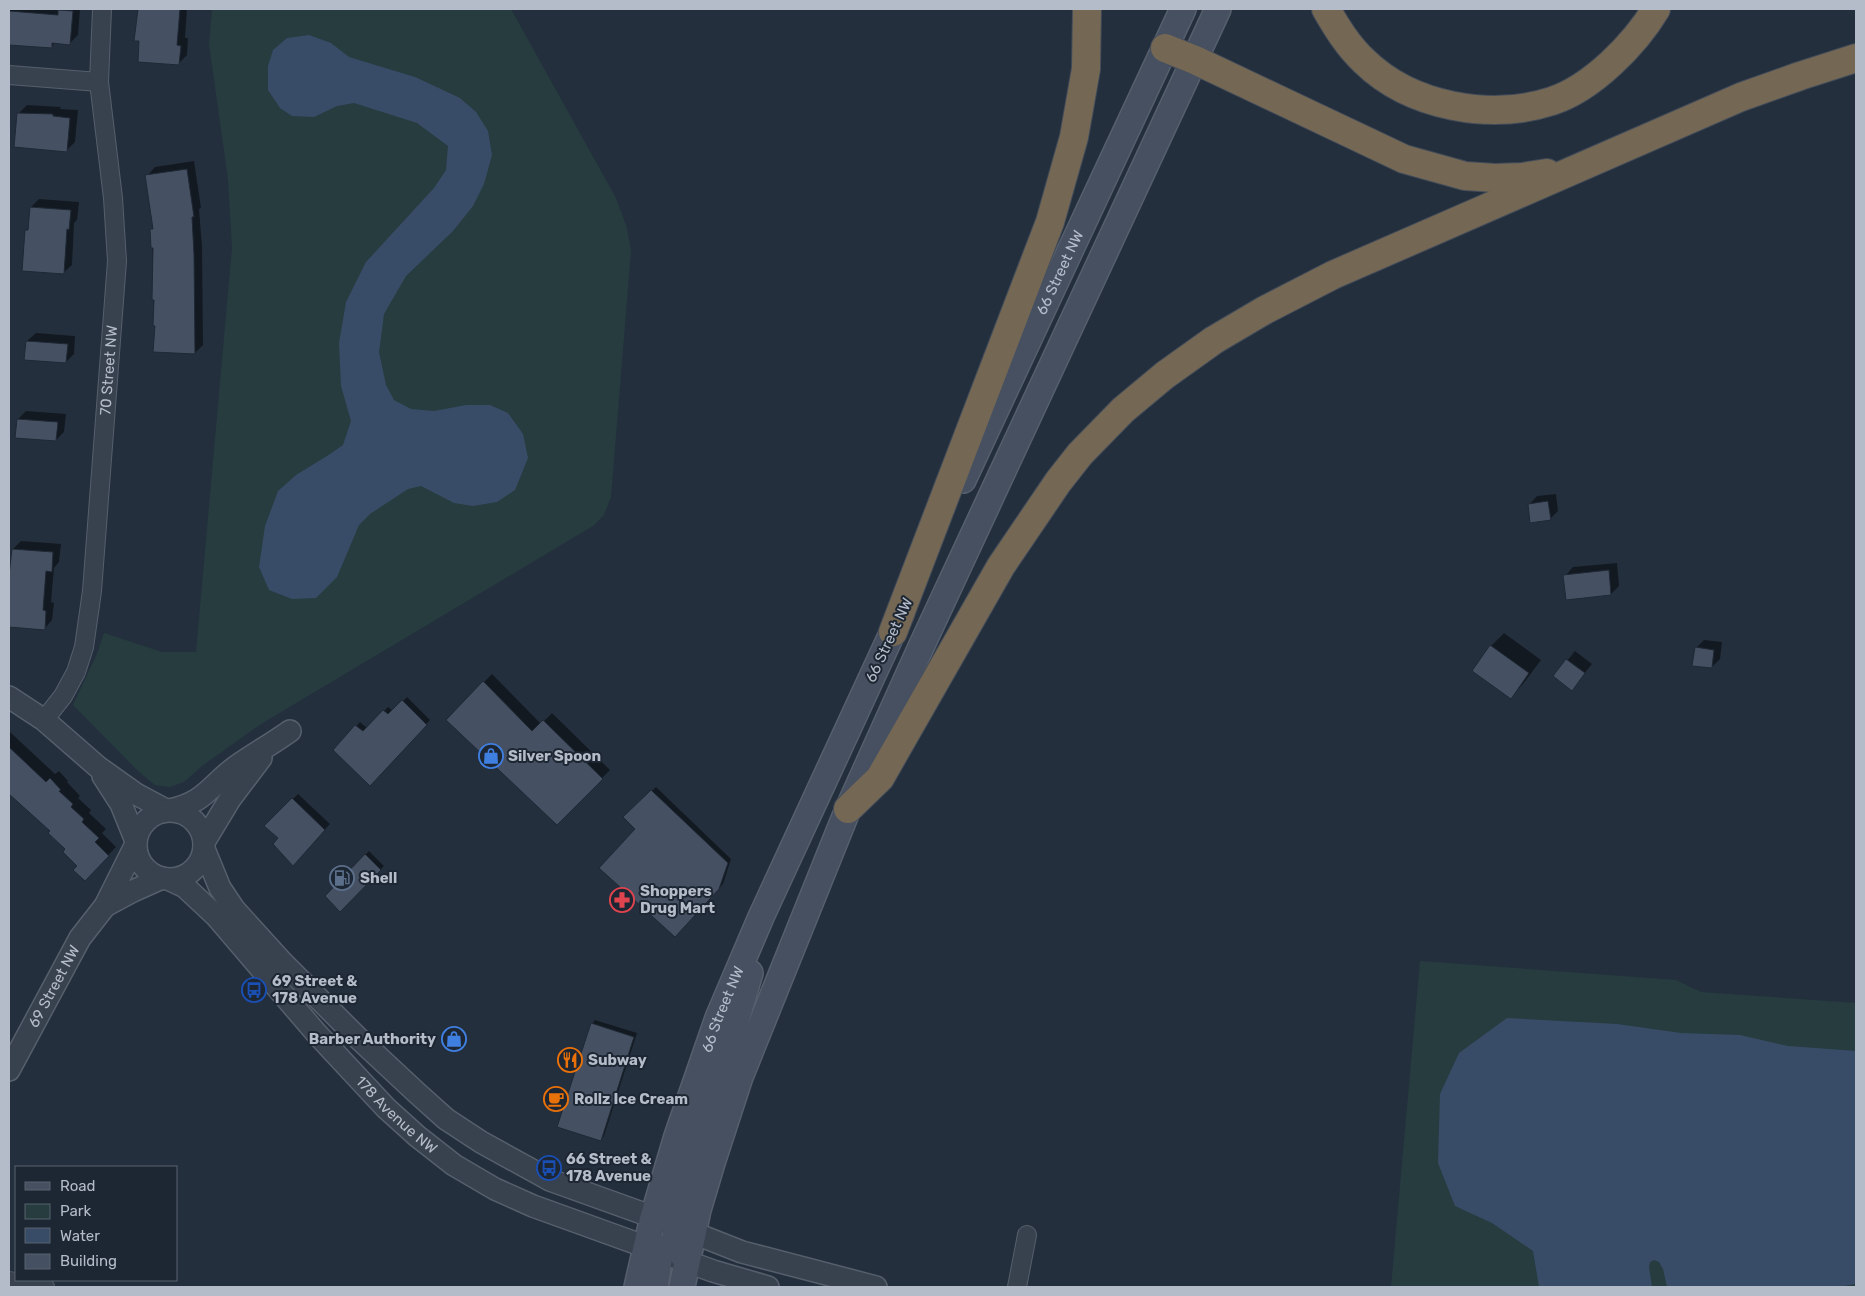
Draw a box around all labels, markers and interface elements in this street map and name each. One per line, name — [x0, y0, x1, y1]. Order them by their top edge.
street label: 66 Street NW — [1032, 227, 1087, 318]
street label: 70 Street NW — [96, 325, 121, 416]
street label: 66 Street NW — [862, 595, 916, 685]
shop icon: Silver Spoon — [478, 743, 504, 769]
place label: Silver Spoon — [508, 747, 601, 765]
fuel station icon: Shell — [329, 865, 355, 891]
place label: Shell — [360, 869, 397, 887]
place label: Shoppers Drug Mart — [640, 882, 715, 917]
pharmacy icon: Shoppers Drug Mart — [609, 887, 635, 913]
street label: 69 Street NW — [24, 942, 84, 1031]
street label: 66 Street NW — [698, 963, 748, 1055]
place label: 69 Street & 178 Avenue — [272, 972, 357, 1007]
bus stop icon: 69 Street & 178 Avenue — [241, 977, 267, 1003]
shop icon: Barber Authority — [441, 1026, 467, 1052]
place label: Barber Authority — [309, 1030, 436, 1048]
restaurant icon: Subway — [557, 1047, 583, 1073]
place label: Subway — [588, 1051, 647, 1069]
street label: 178 Avenue NW — [352, 1072, 441, 1157]
cafe icon: Rollz Ice Cream — [543, 1086, 569, 1112]
place label: Rollz Ice Cream — [574, 1090, 688, 1108]
place label: 66 Street & 178 Avenue — [566, 1150, 652, 1185]
bus stop icon: 66 Street & 178 Avenue — [536, 1155, 562, 1181]
legend — [15, 1166, 178, 1281]
text: Road — [60, 1177, 96, 1195]
text: Park — [60, 1202, 91, 1220]
text: Water — [60, 1227, 100, 1245]
text: Building — [60, 1252, 117, 1270]

